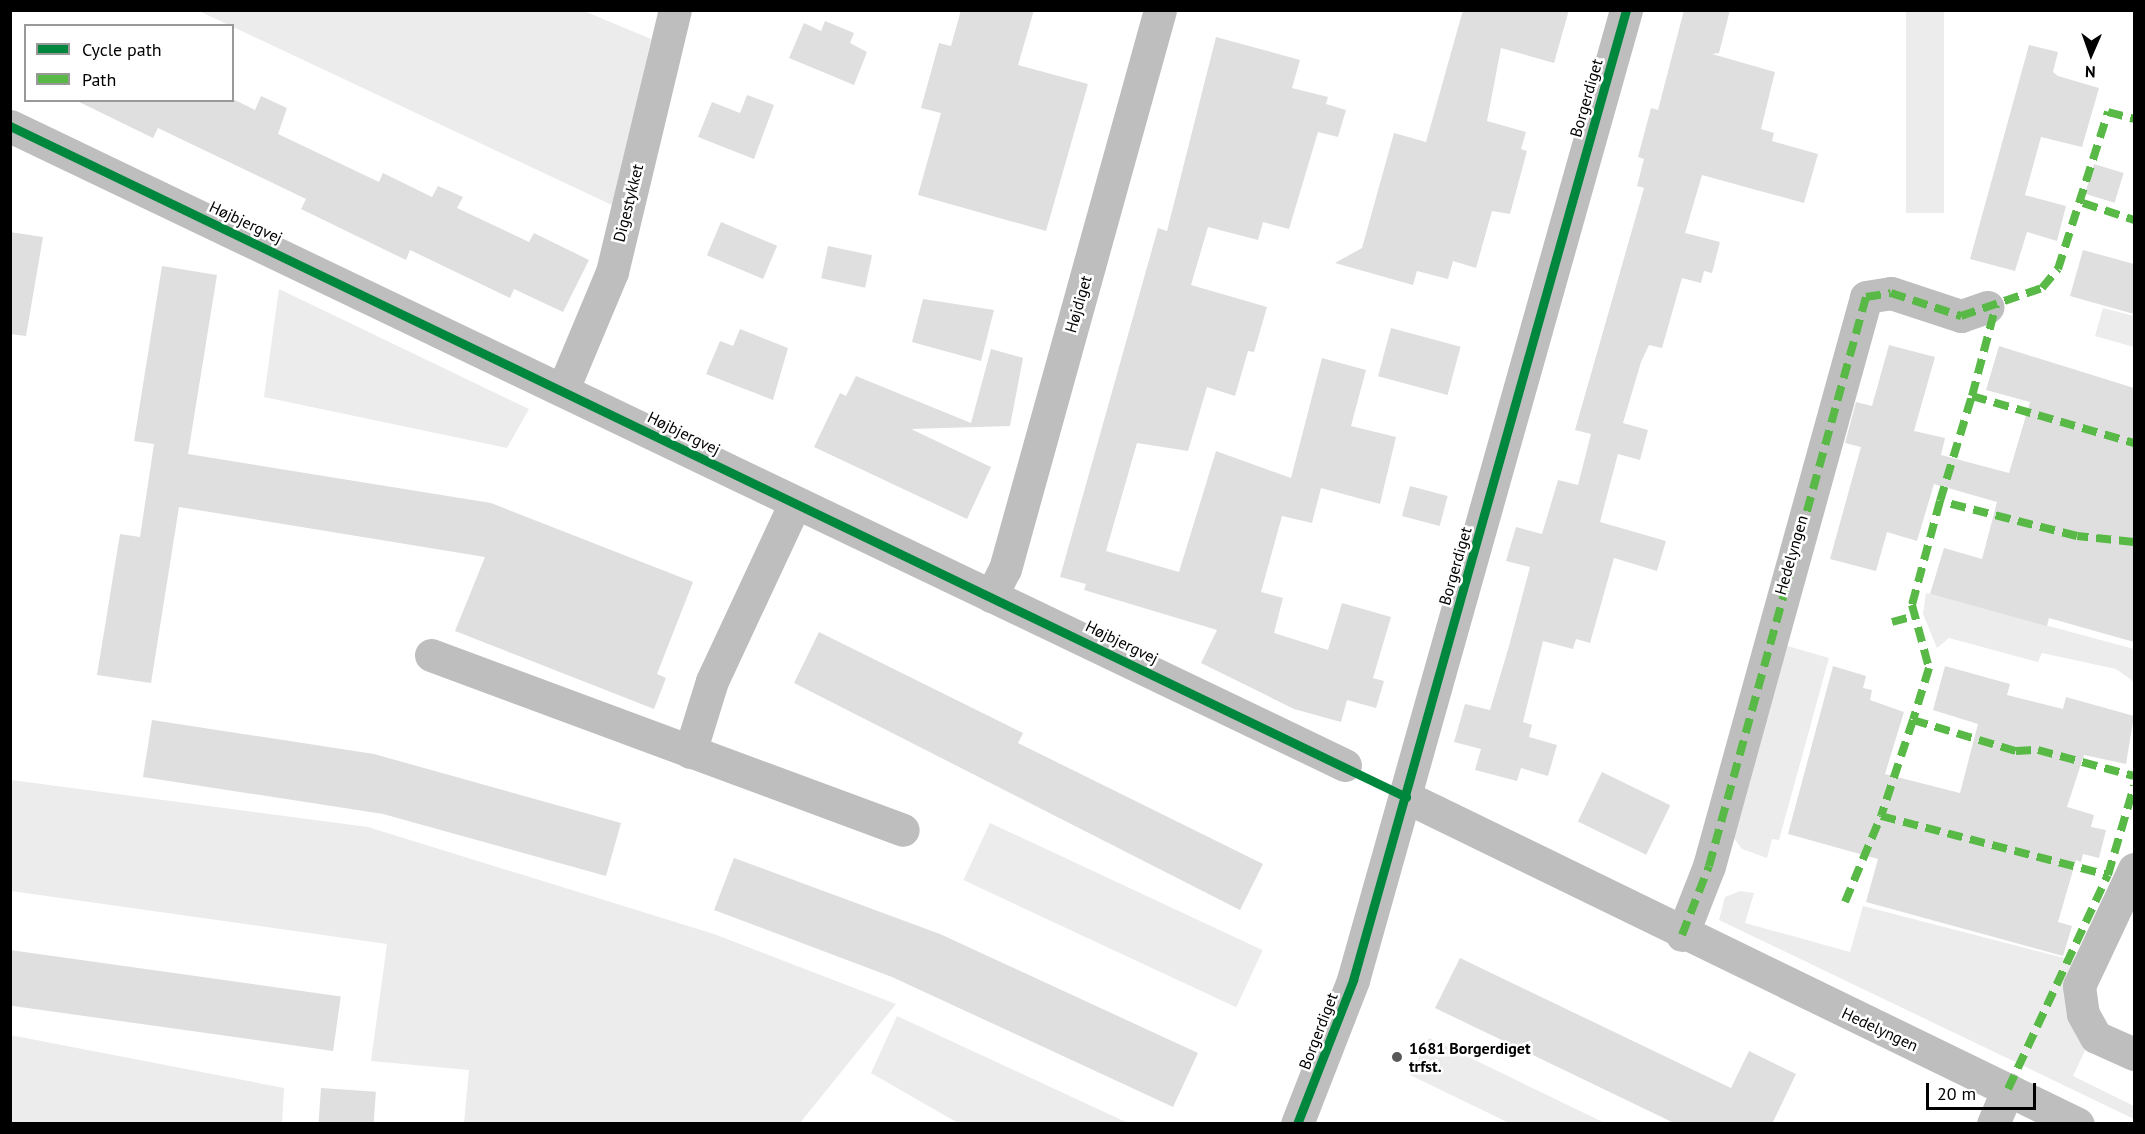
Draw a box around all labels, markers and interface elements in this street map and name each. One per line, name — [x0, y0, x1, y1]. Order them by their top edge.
legend — [24, 24, 234, 102]
north arrow — [2061, 24, 2121, 84]
text: Cycle path — [82, 38, 162, 61]
street label: Borgerdiget — [1566, 57, 1606, 139]
text: N — [2085, 62, 2096, 82]
text: Path — [82, 68, 116, 91]
street label: Digestykket — [609, 162, 647, 244]
street label: Højbjergvej — [206, 197, 286, 247]
street label: Højdiget — [1061, 273, 1095, 335]
street label: Højbjergvej — [644, 407, 724, 459]
street label: Hedelyngen — [1770, 513, 1812, 597]
street label: Borgerdiget — [1435, 525, 1475, 607]
street label: Højbjergvej — [1082, 616, 1162, 668]
street label: Borgerdiget — [1295, 990, 1341, 1072]
street label: Hedelyngen — [1839, 1003, 1921, 1055]
place label: 1681 Borgerdiget trfst. — [1409, 1038, 1531, 1076]
marker: 1681 Borgerdiget trfst. — [1390, 1050, 1404, 1064]
scale bar — [1929, 1071, 2038, 1109]
text: 20 m — [1937, 1082, 1976, 1105]

